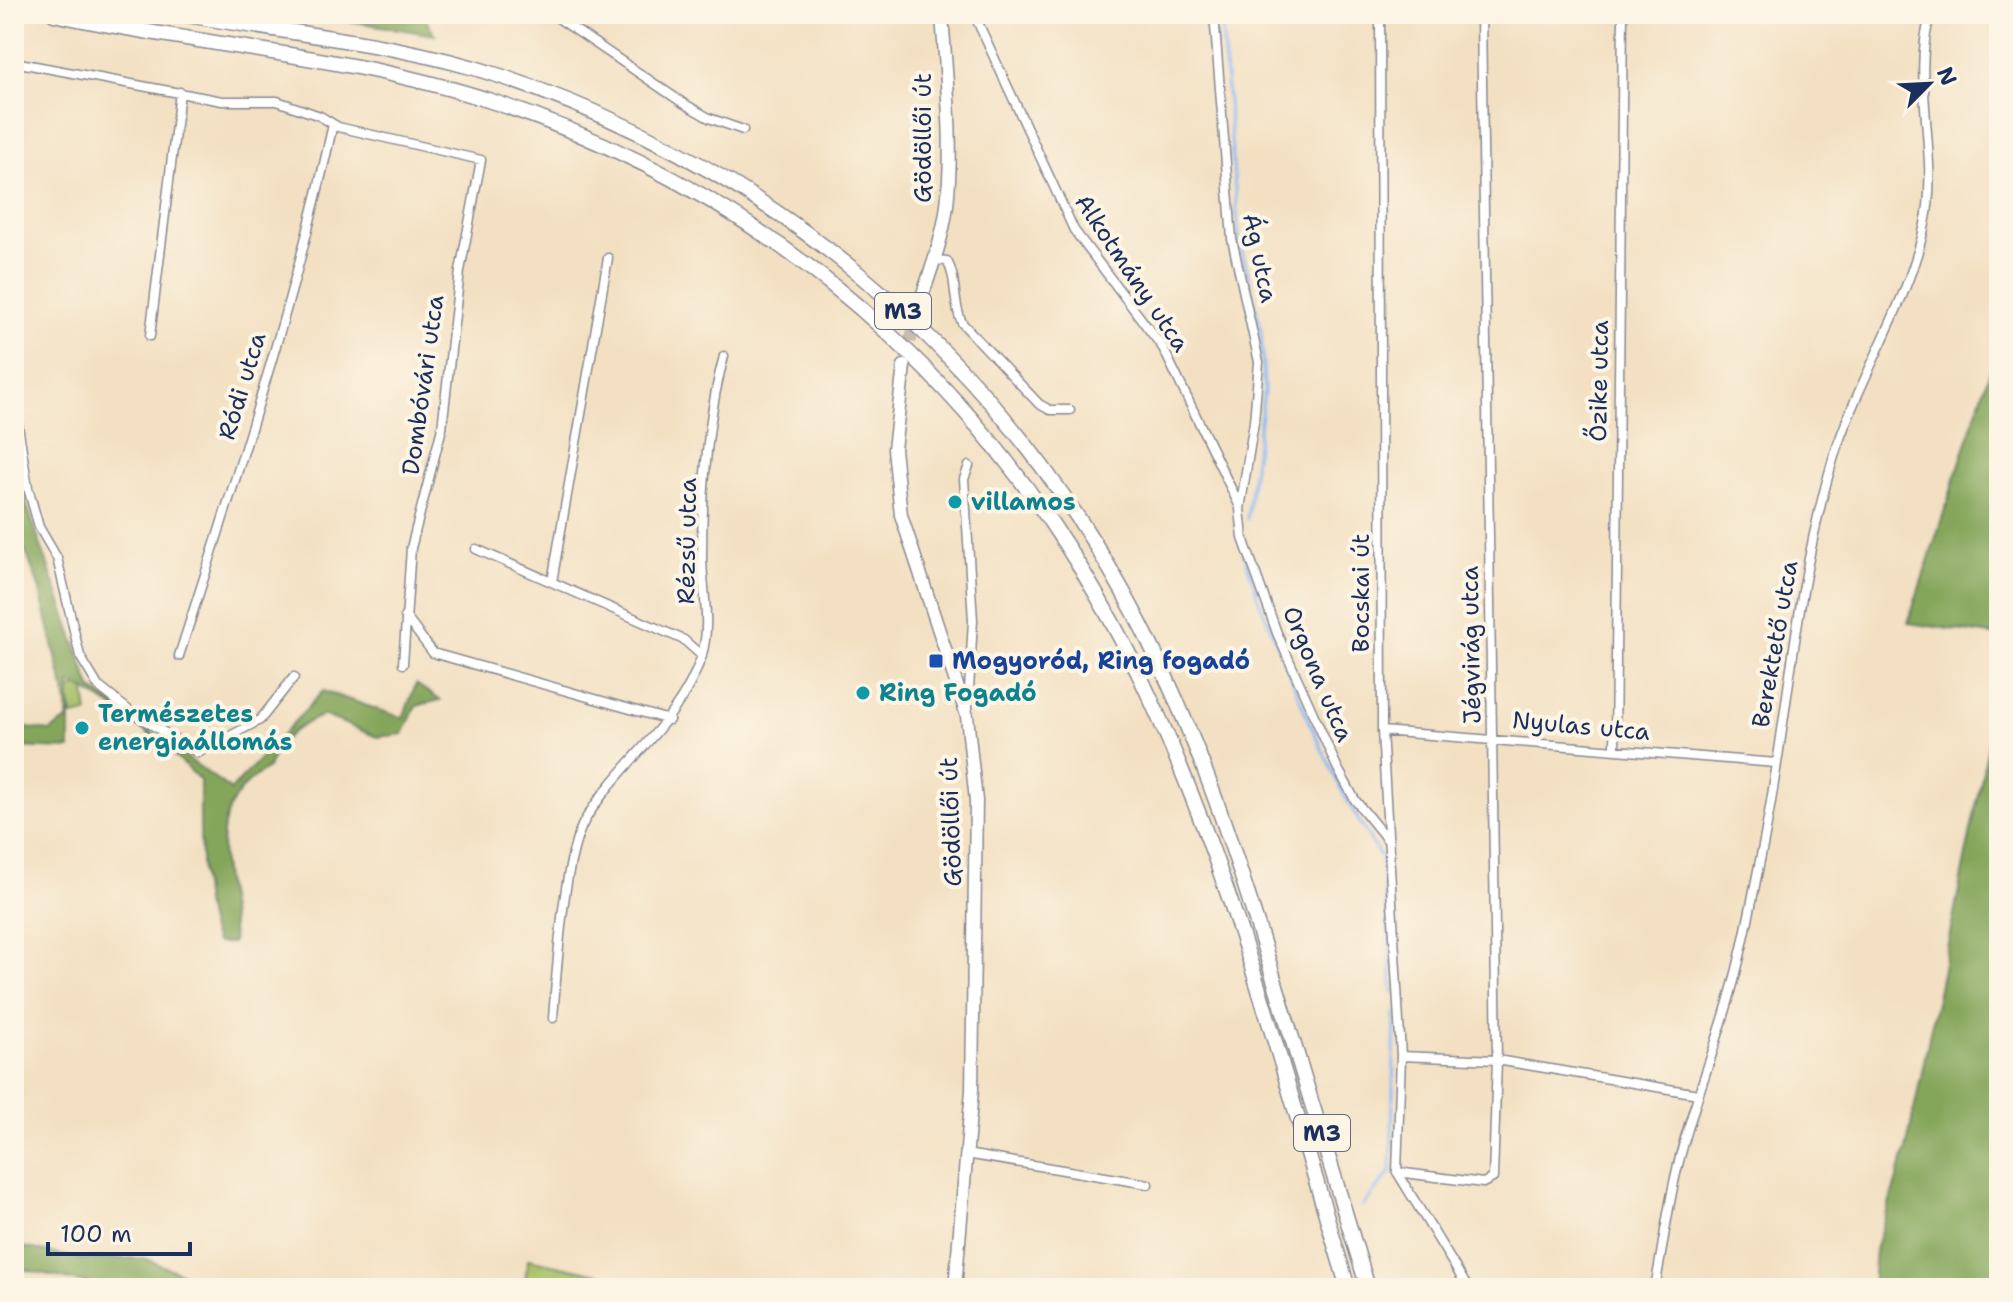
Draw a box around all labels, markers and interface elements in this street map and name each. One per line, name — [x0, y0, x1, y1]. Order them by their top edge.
north arrow — [1889, 44, 1969, 124]
text: N — [1930, 62, 1964, 90]
street label: Gödöllői út — [907, 73, 939, 203]
street label: Alkotmány utca — [1067, 188, 1197, 358]
street label: Ág utca — [1235, 210, 1285, 306]
street label: Dombóvári utca — [395, 293, 452, 477]
road number: M3 — [875, 293, 931, 329]
street label: Őzike utca — [1582, 320, 1616, 442]
street label: Ródi utca — [211, 328, 273, 444]
street label: Rézsű utca — [670, 477, 704, 605]
place label: villamos — [971, 486, 1076, 518]
marker: villamos — [946, 493, 964, 511]
street label: Bocskai út — [1345, 533, 1377, 653]
street label: Berektető utca — [1745, 558, 1805, 730]
street label: Jégvirág utca — [1454, 566, 1488, 724]
street label: Orgona utca — [1275, 601, 1361, 747]
place label: Mogyoród, Ring fogadó — [952, 645, 1250, 677]
marker: Mogyoród, Ring fogadó — [927, 652, 945, 670]
place label: Ring Fogadó — [879, 677, 1037, 709]
marker: Ring Fogadó — [854, 684, 872, 702]
place label: Természetes energiaállomás — [98, 698, 293, 758]
street label: Nyulas utca — [1511, 704, 1651, 748]
marker: Természetes energiaállomás — [73, 719, 91, 737]
street label: Gödöllői út — [933, 757, 969, 887]
road number: M3 — [1294, 1115, 1350, 1151]
scale bar — [48, 1206, 190, 1256]
text: 100 m — [60, 1218, 132, 1250]

